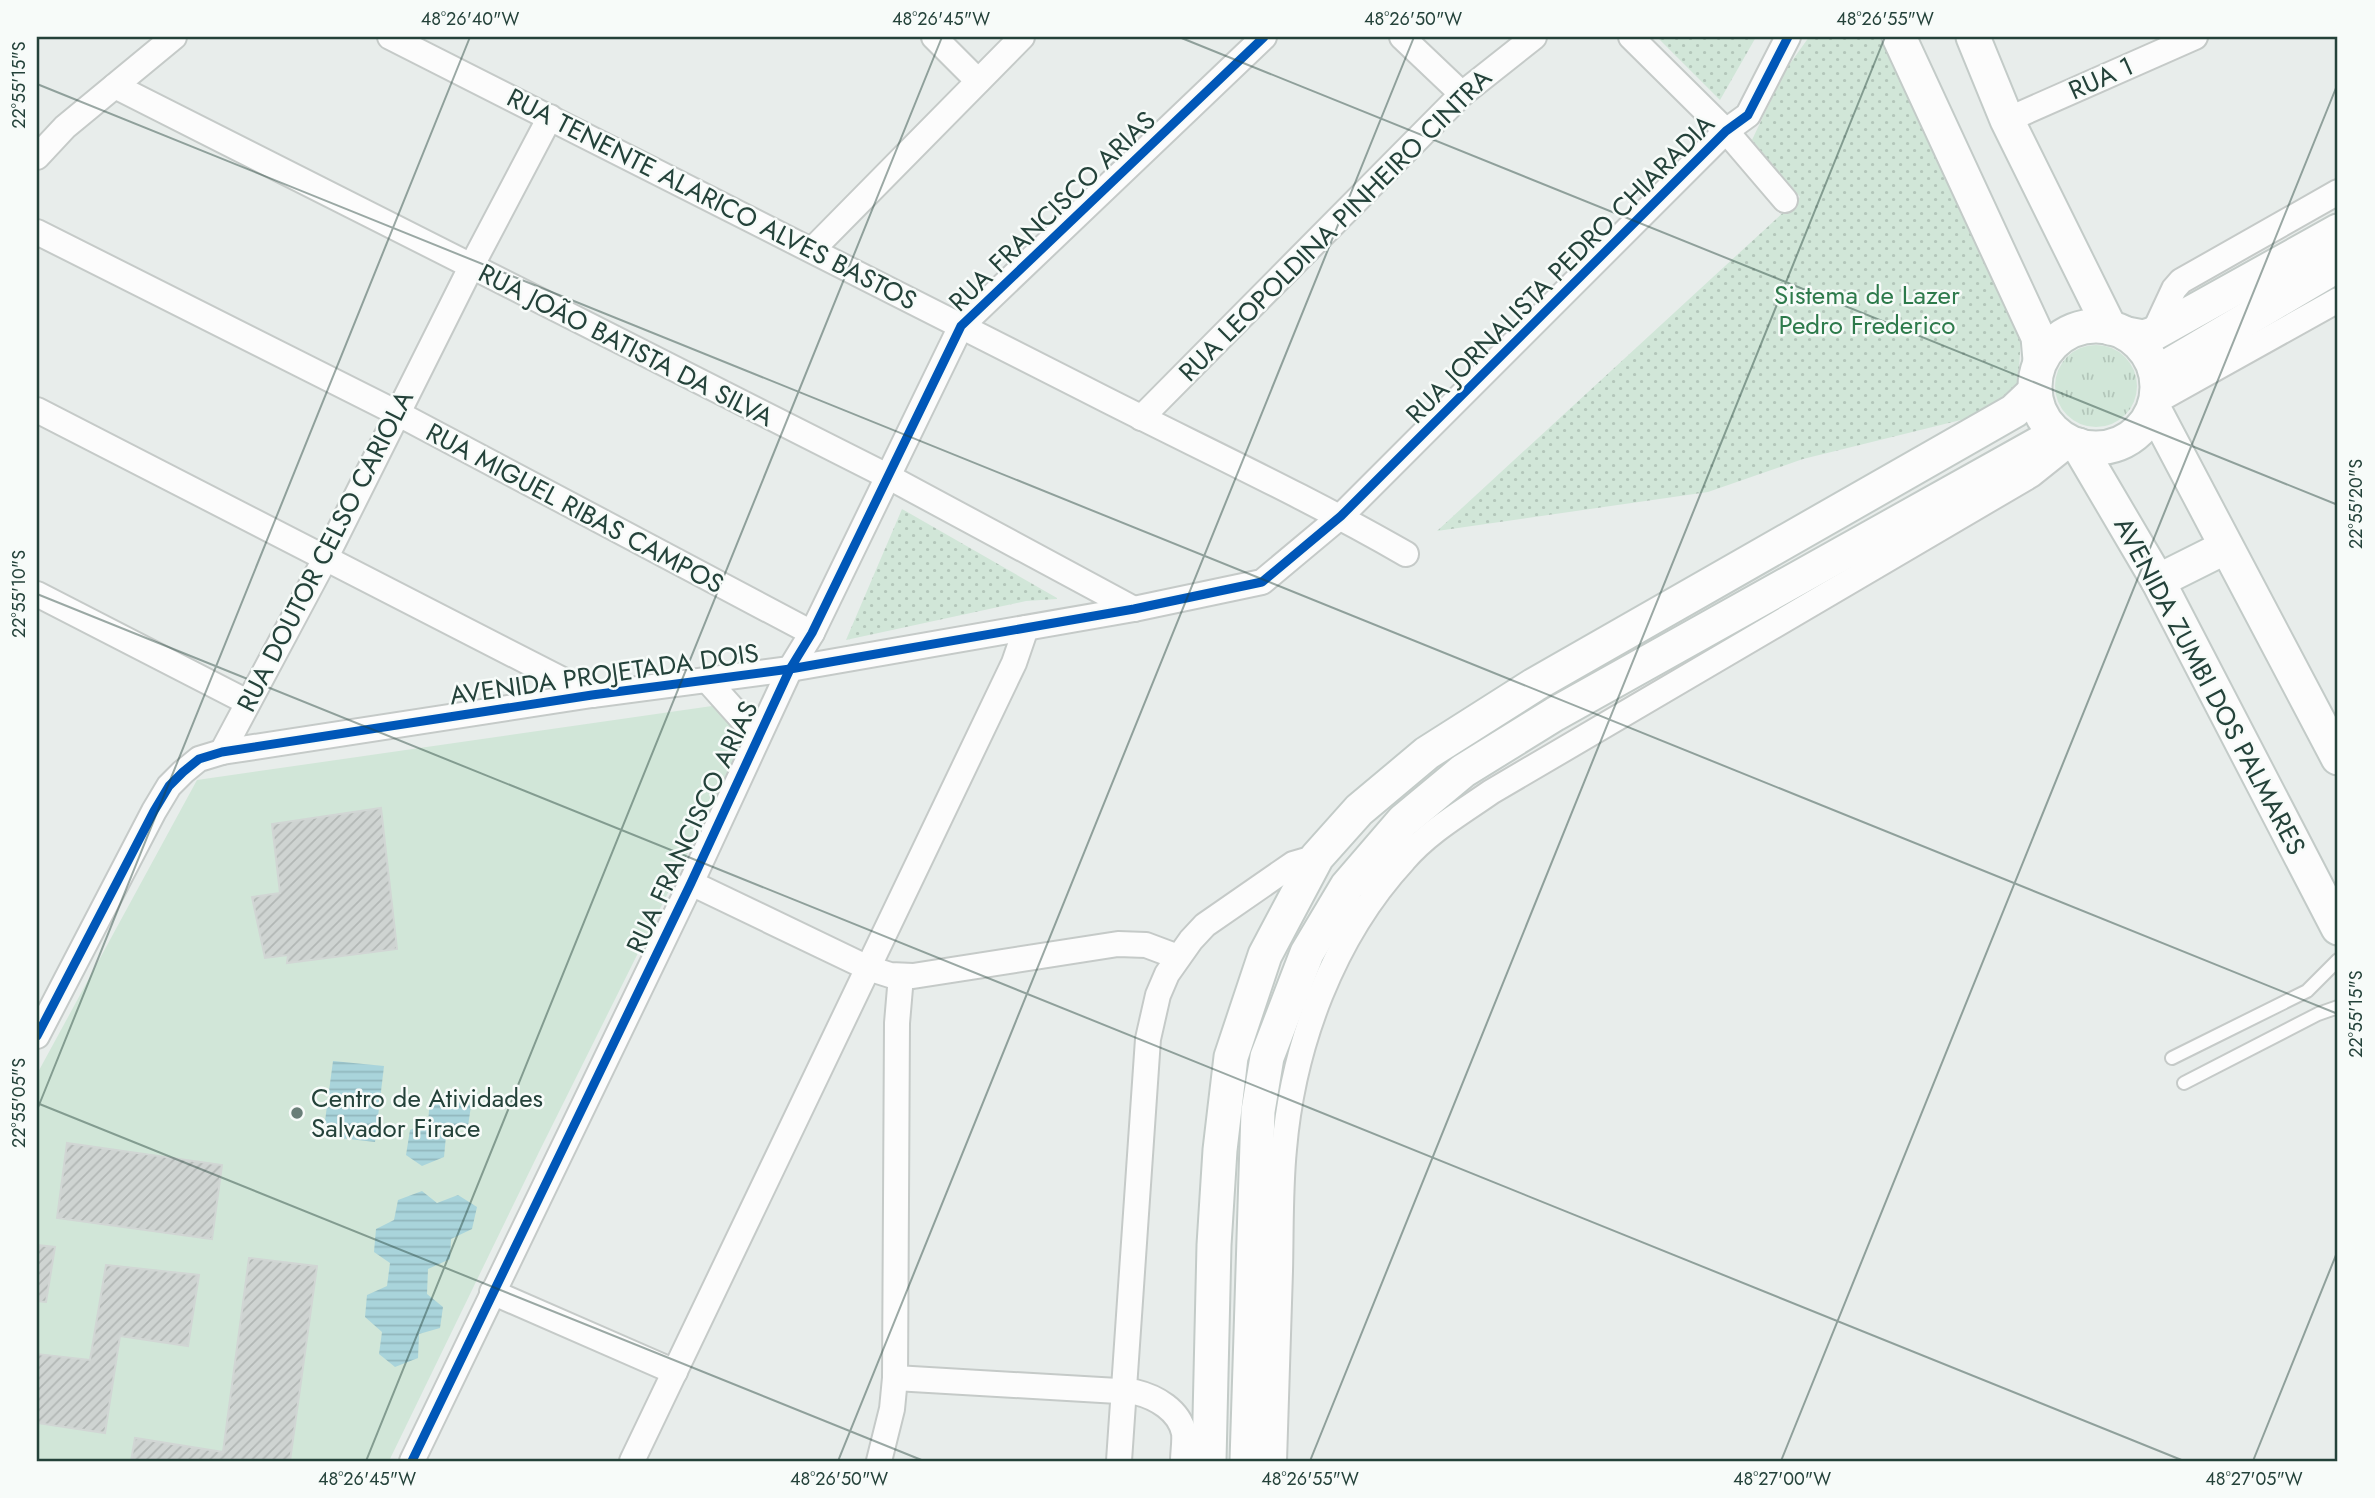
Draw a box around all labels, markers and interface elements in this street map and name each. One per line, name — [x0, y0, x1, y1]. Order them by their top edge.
text: 48°26'40"W — [421, 6, 519, 32]
text: 48°26'45"W — [892, 6, 990, 32]
text: 48°26'50"W — [1364, 6, 1462, 32]
text: 48°26'55"W — [1836, 6, 1934, 32]
text: 22°55'15"S — [6, 41, 32, 129]
street label: RUA 1 — [2062, 47, 2140, 109]
street label: RUA LEOPOLDINA PINHEIRO CINTRA — [1170, 59, 1501, 390]
street label: RUA TENENTE ALARICO ALVES BASTOS — [500, 79, 924, 319]
street label: RUA FRANCISCO ARIAS — [940, 102, 1164, 320]
street label: RUA JORNALISTA PEDRO CHIARADIA — [1397, 105, 1724, 432]
street label: RUA JOÃO BATISTA DA SILVA — [472, 254, 781, 436]
park label: Sistema de Lazer Pedro Frederico — [1774, 276, 1960, 344]
street label: RUA DOUTOR CELSO CARIOLA — [227, 383, 423, 718]
street label: RUA MIGUEL RIBAS CAMPOS — [419, 413, 731, 603]
text: 22°55'20"S — [2343, 459, 2369, 549]
street label: AVENIDA ZUMBI DOS PALMARES — [2105, 510, 2315, 862]
text: 22°55'10"S — [6, 550, 32, 638]
street label: AVENIDA PROJETADA DOIS — [447, 633, 761, 715]
street label: RUA FRANCISCO ARIAS — [617, 694, 767, 960]
text: 22°55'15"S — [2343, 970, 2369, 1058]
text: 22°55'05"S — [6, 1058, 32, 1148]
place label: Centro de Atividades Salvador Firace — [311, 1079, 543, 1147]
marker: Centro de Atividades Salvador Firace — [289, 1105, 305, 1121]
text: 48°26'45"W — [318, 1466, 416, 1492]
text: 48°26'50"W — [790, 1466, 888, 1492]
text: 48°26'55"W — [1261, 1466, 1359, 1492]
text: 48°27'00"W — [1733, 1466, 1831, 1492]
text: 48°27'05"W — [2205, 1466, 2303, 1492]

